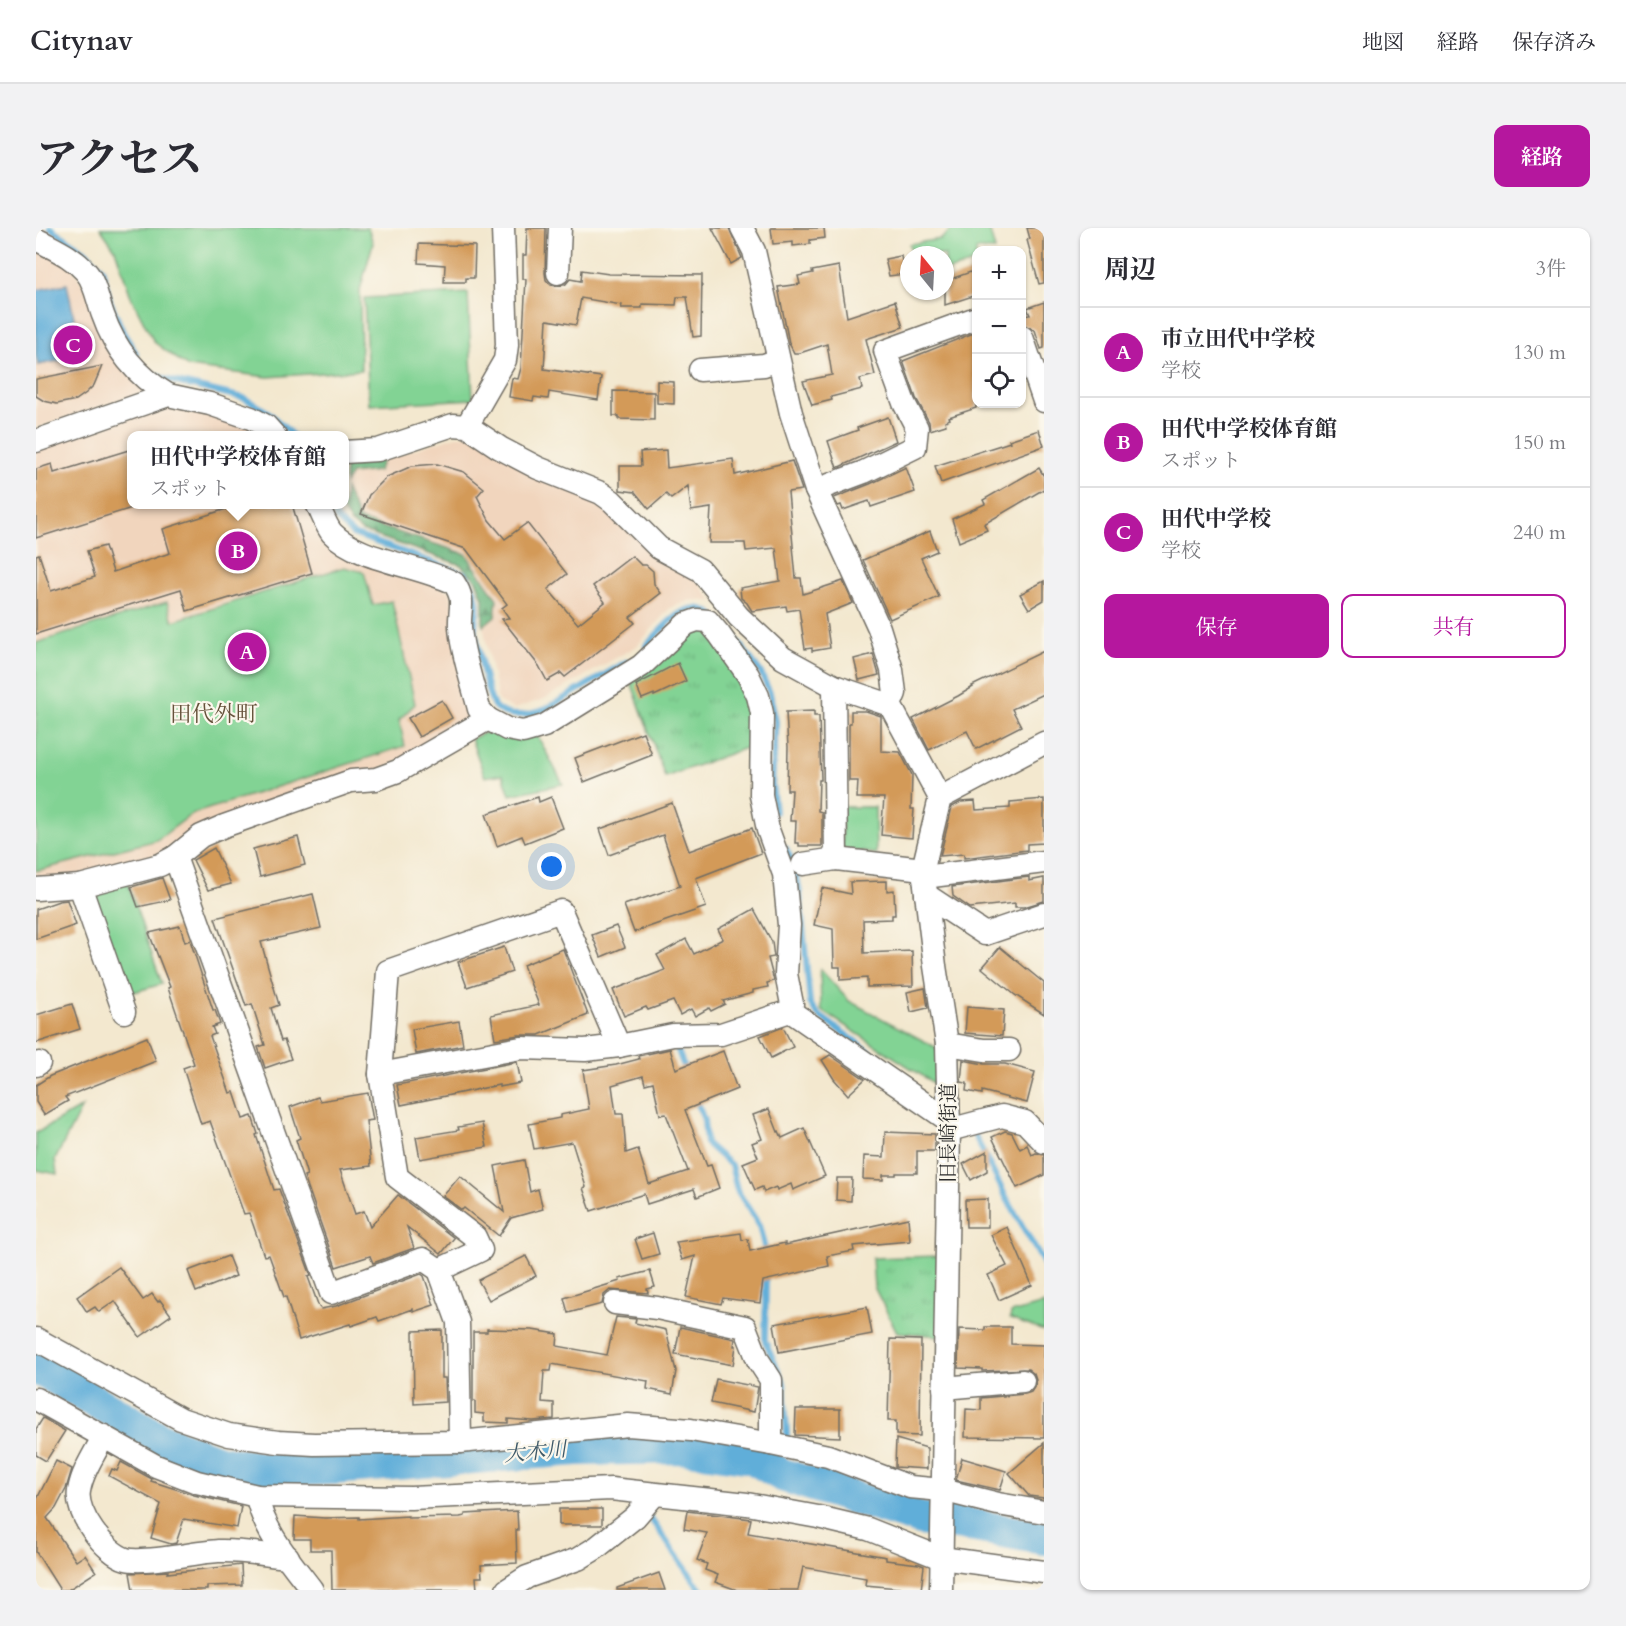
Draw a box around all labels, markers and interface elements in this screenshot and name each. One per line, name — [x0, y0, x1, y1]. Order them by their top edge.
text: Citynav — [30, 22, 133, 60]
text: 地図 — [1362, 28, 1404, 57]
text: 経路 — [1437, 28, 1479, 57]
text: 保存済み — [1512, 28, 1596, 57]
button: 経路 — [1494, 125, 1590, 187]
text: アクセス — [36, 131, 203, 188]
north arrow — [900, 246, 954, 300]
map controls — [972, 246, 1026, 408]
button: + — [972, 246, 1026, 300]
text: 周辺 — [1104, 252, 1156, 287]
text: 3件 — [1536, 255, 1566, 282]
button: − — [972, 300, 1026, 354]
pin: C — [54, 322, 93, 368]
text: 市立田代中学校 — [1161, 324, 1315, 354]
text: A — [1116, 339, 1131, 366]
text: 130 m — [1513, 339, 1566, 366]
button: locate — [972, 354, 1026, 408]
text: 学校 — [1161, 357, 1201, 384]
text: 田代中学校体育館 — [1161, 414, 1337, 444]
text: B — [1116, 429, 1131, 456]
text: 150 m — [1513, 429, 1566, 456]
popup — [127, 431, 349, 509]
text: 田代中学校体育館 — [150, 442, 326, 472]
text: スポット — [1161, 447, 1241, 474]
text: スポット — [150, 475, 230, 502]
text: 田代中学校 — [1161, 504, 1271, 534]
text: C — [1116, 519, 1131, 546]
text: 240 m — [1513, 519, 1566, 546]
pin: B — [218, 528, 258, 574]
text: 学校 — [1161, 537, 1201, 564]
button: 保存 — [1104, 594, 1329, 658]
button: 共有 — [1341, 594, 1566, 658]
pin: A — [228, 630, 266, 674]
district label: 田代外町 — [170, 699, 258, 729]
your location — [537, 852, 566, 881]
street label: 旧長崎街道 — [935, 1083, 962, 1183]
water label: 大木川 — [502, 1435, 570, 1469]

